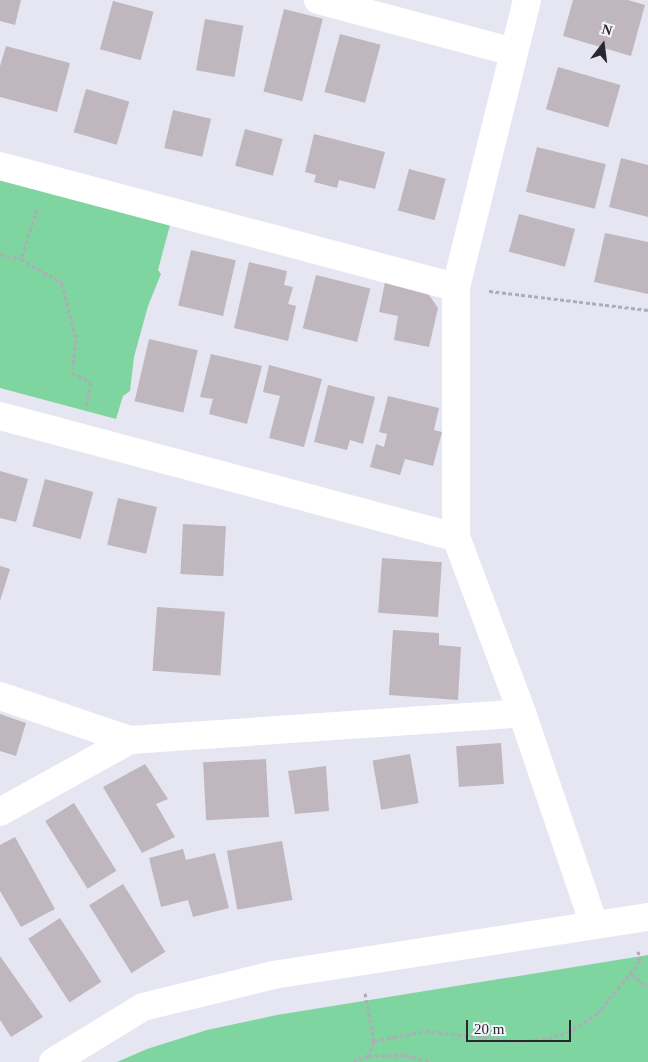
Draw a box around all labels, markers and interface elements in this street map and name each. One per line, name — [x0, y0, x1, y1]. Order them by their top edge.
north arrow — [578, 20, 628, 70]
text: N — [600, 21, 614, 39]
scale bar — [468, 1010, 573, 1042]
text: 20 m — [474, 1021, 504, 1037]

